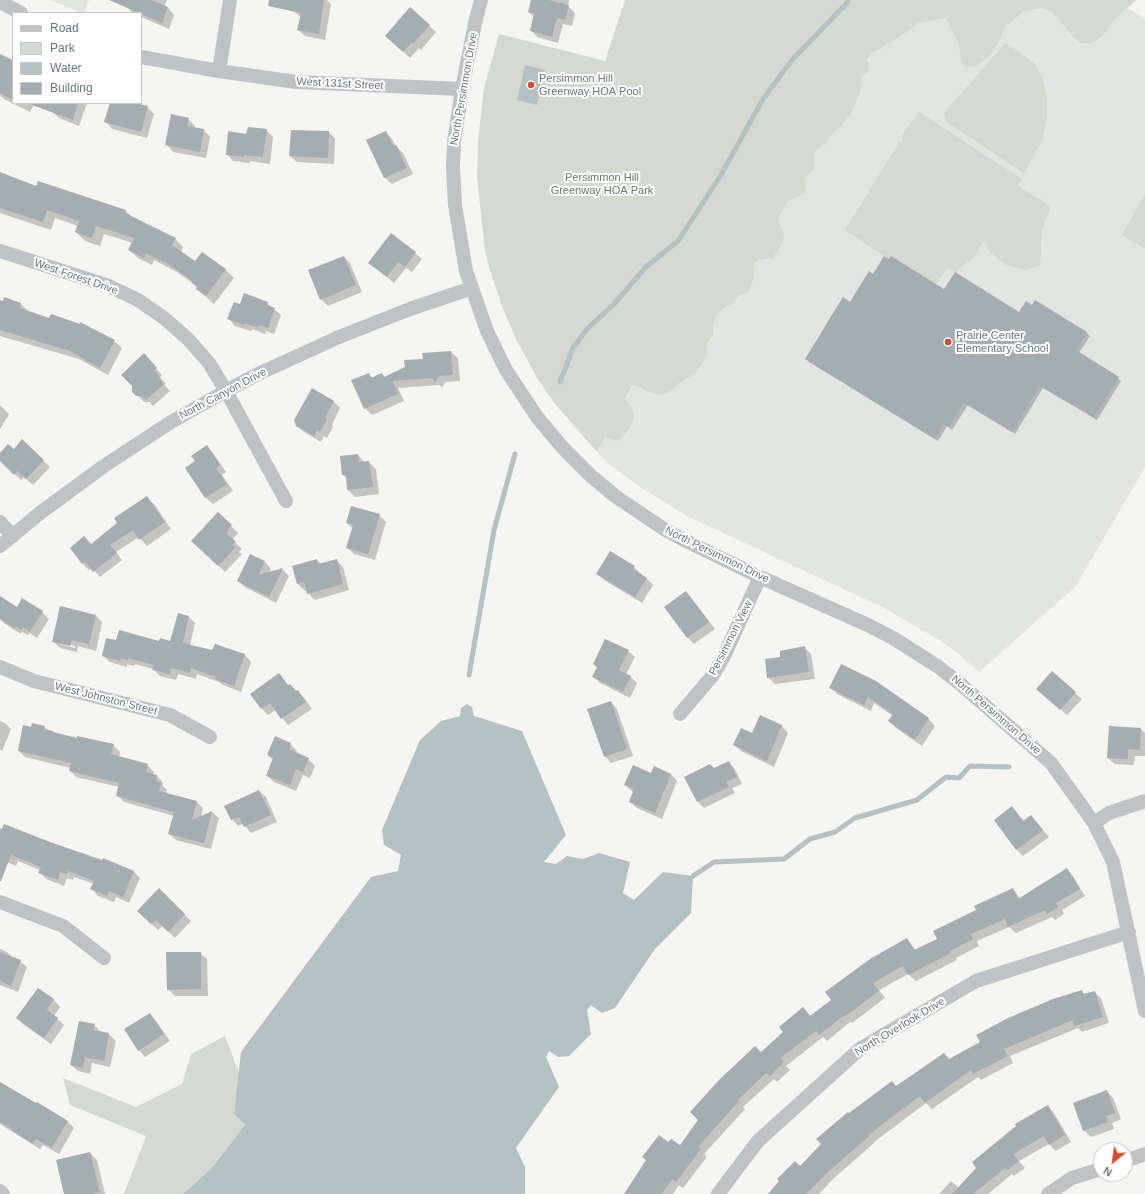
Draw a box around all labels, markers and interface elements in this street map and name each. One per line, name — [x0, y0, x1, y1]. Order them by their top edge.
legend — [12, 12, 142, 104]
text: Road — [50, 21, 79, 35]
street label: North Persimmon Drive — [448, 32, 480, 146]
text: Park — [50, 41, 75, 55]
text: Water — [50, 61, 82, 75]
place label: Persimmon Hill Greenway HOA Pool — [539, 72, 641, 98]
street label: West 131st Street — [296, 75, 384, 93]
marker: Persimmon Hill Greenway HOA Pool — [526, 80, 536, 90]
text: Building — [50, 81, 93, 95]
park label: Persimmon Hill Greenway HOA Park — [551, 171, 653, 197]
street label: West Forest Drive — [32, 256, 120, 298]
place label: Prairie Center Elementary School — [956, 329, 1048, 355]
marker: Prairie Center Elementary School — [943, 337, 953, 347]
street label: North Canyon Drive — [177, 365, 269, 423]
street label: North Persimmon Drive — [663, 524, 771, 586]
street label: Persimmon View — [706, 598, 756, 678]
street label: North Persimmon Drive — [949, 673, 1043, 757]
street label: West Johnston Street — [53, 680, 159, 718]
street label: North Overlook Drive — [853, 995, 947, 1059]
north arrow — [1093, 1142, 1133, 1182]
text: N — [1101, 1164, 1114, 1179]

